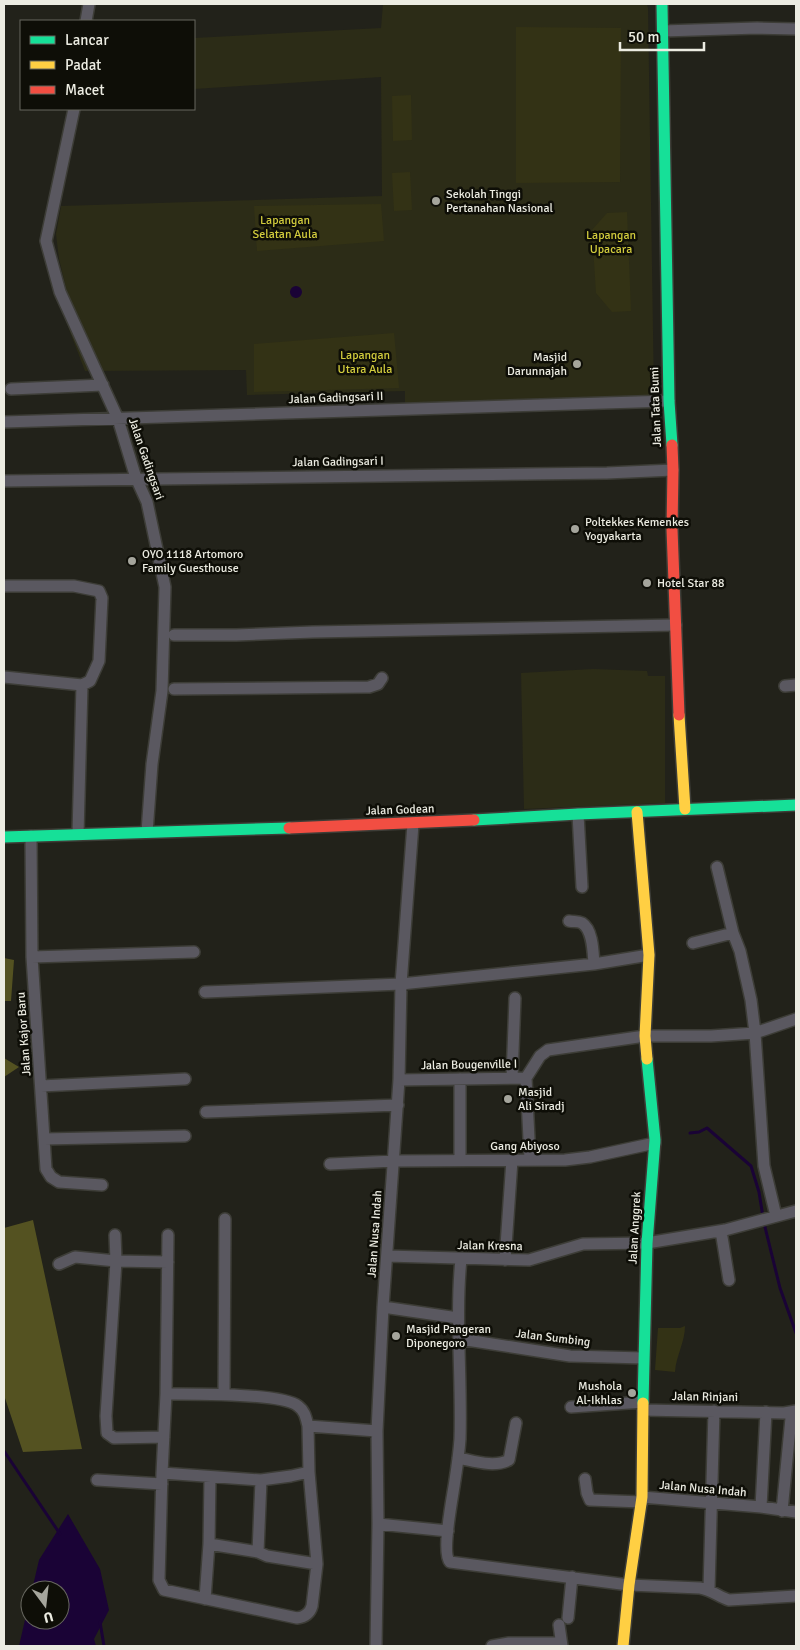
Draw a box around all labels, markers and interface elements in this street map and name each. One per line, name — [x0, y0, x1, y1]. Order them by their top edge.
legend — [20, 20, 195, 110]
scale bar — [620, 20, 704, 52]
text: 50 m — [628, 28, 659, 46]
text: Lancar — [65, 31, 109, 49]
text: Padat — [65, 56, 101, 74]
text: Macet — [65, 81, 104, 99]
place label: Sekolah Tinggi Pertanahan Nasional — [446, 187, 553, 216]
marker: Sekolah Tinggi Pertanahan Nasional — [430, 195, 442, 207]
park label: Lapangan Selatan Aula — [252, 213, 318, 242]
park label: Lapangan Upacara — [586, 228, 636, 257]
park label: Lapangan Utara Aula — [338, 348, 392, 377]
place label: Masjid Darunnajah — [507, 350, 567, 379]
marker: Masjid Darunnajah — [571, 358, 583, 370]
street label: Jalan Tata Bumi — [647, 367, 665, 447]
street label: Jalan Gadingsari II — [288, 389, 384, 407]
street label: Jalan Gadingsari — [125, 416, 167, 502]
street label: Jalan Gadingsari I — [292, 454, 384, 470]
place label: Poltekkes Kemenkes Yogyakarta — [585, 515, 689, 544]
marker: Poltekkes Kemenkes Yogyakarta — [569, 523, 581, 535]
place label: OYO 1118 Artomoro Family Guesthouse — [142, 547, 243, 576]
marker: OYO 1118 Artomoro Family Guesthouse — [126, 555, 138, 567]
place label: Hotel Star 88 — [657, 576, 724, 591]
marker: Hotel Star 88 — [641, 577, 653, 589]
street label: Jalan Godean — [365, 801, 435, 819]
street label: Jalan Kajor Baru — [14, 991, 34, 1077]
street label: Jalan Bougenville I — [421, 1057, 517, 1073]
place label: Masjid Ali Siradj — [518, 1085, 565, 1114]
marker: Masjid Ali Siradj — [502, 1093, 514, 1105]
street label: Gang Abiyoso — [490, 1139, 560, 1154]
street label: Jalan Nusa Indah — [364, 1190, 386, 1278]
street label: Jalan Anggrek — [626, 1191, 644, 1265]
street label: Jalan Kresna — [457, 1238, 523, 1254]
place label: Masjid Pangeran Diponegoro — [406, 1322, 491, 1351]
street label: Jalan Sumbing — [515, 1326, 591, 1350]
marker: Masjid Pangeran Diponegoro — [390, 1330, 402, 1342]
place label: Mushola Al-Ikhlas — [576, 1379, 622, 1408]
marker: Mushola Al-Ikhlas — [626, 1387, 638, 1399]
street label: Jalan Rinjani — [672, 1389, 738, 1405]
street label: Jalan Nusa Indah — [659, 1478, 747, 1500]
north arrow — [20, 1580, 70, 1630]
text: U — [41, 1608, 55, 1627]

